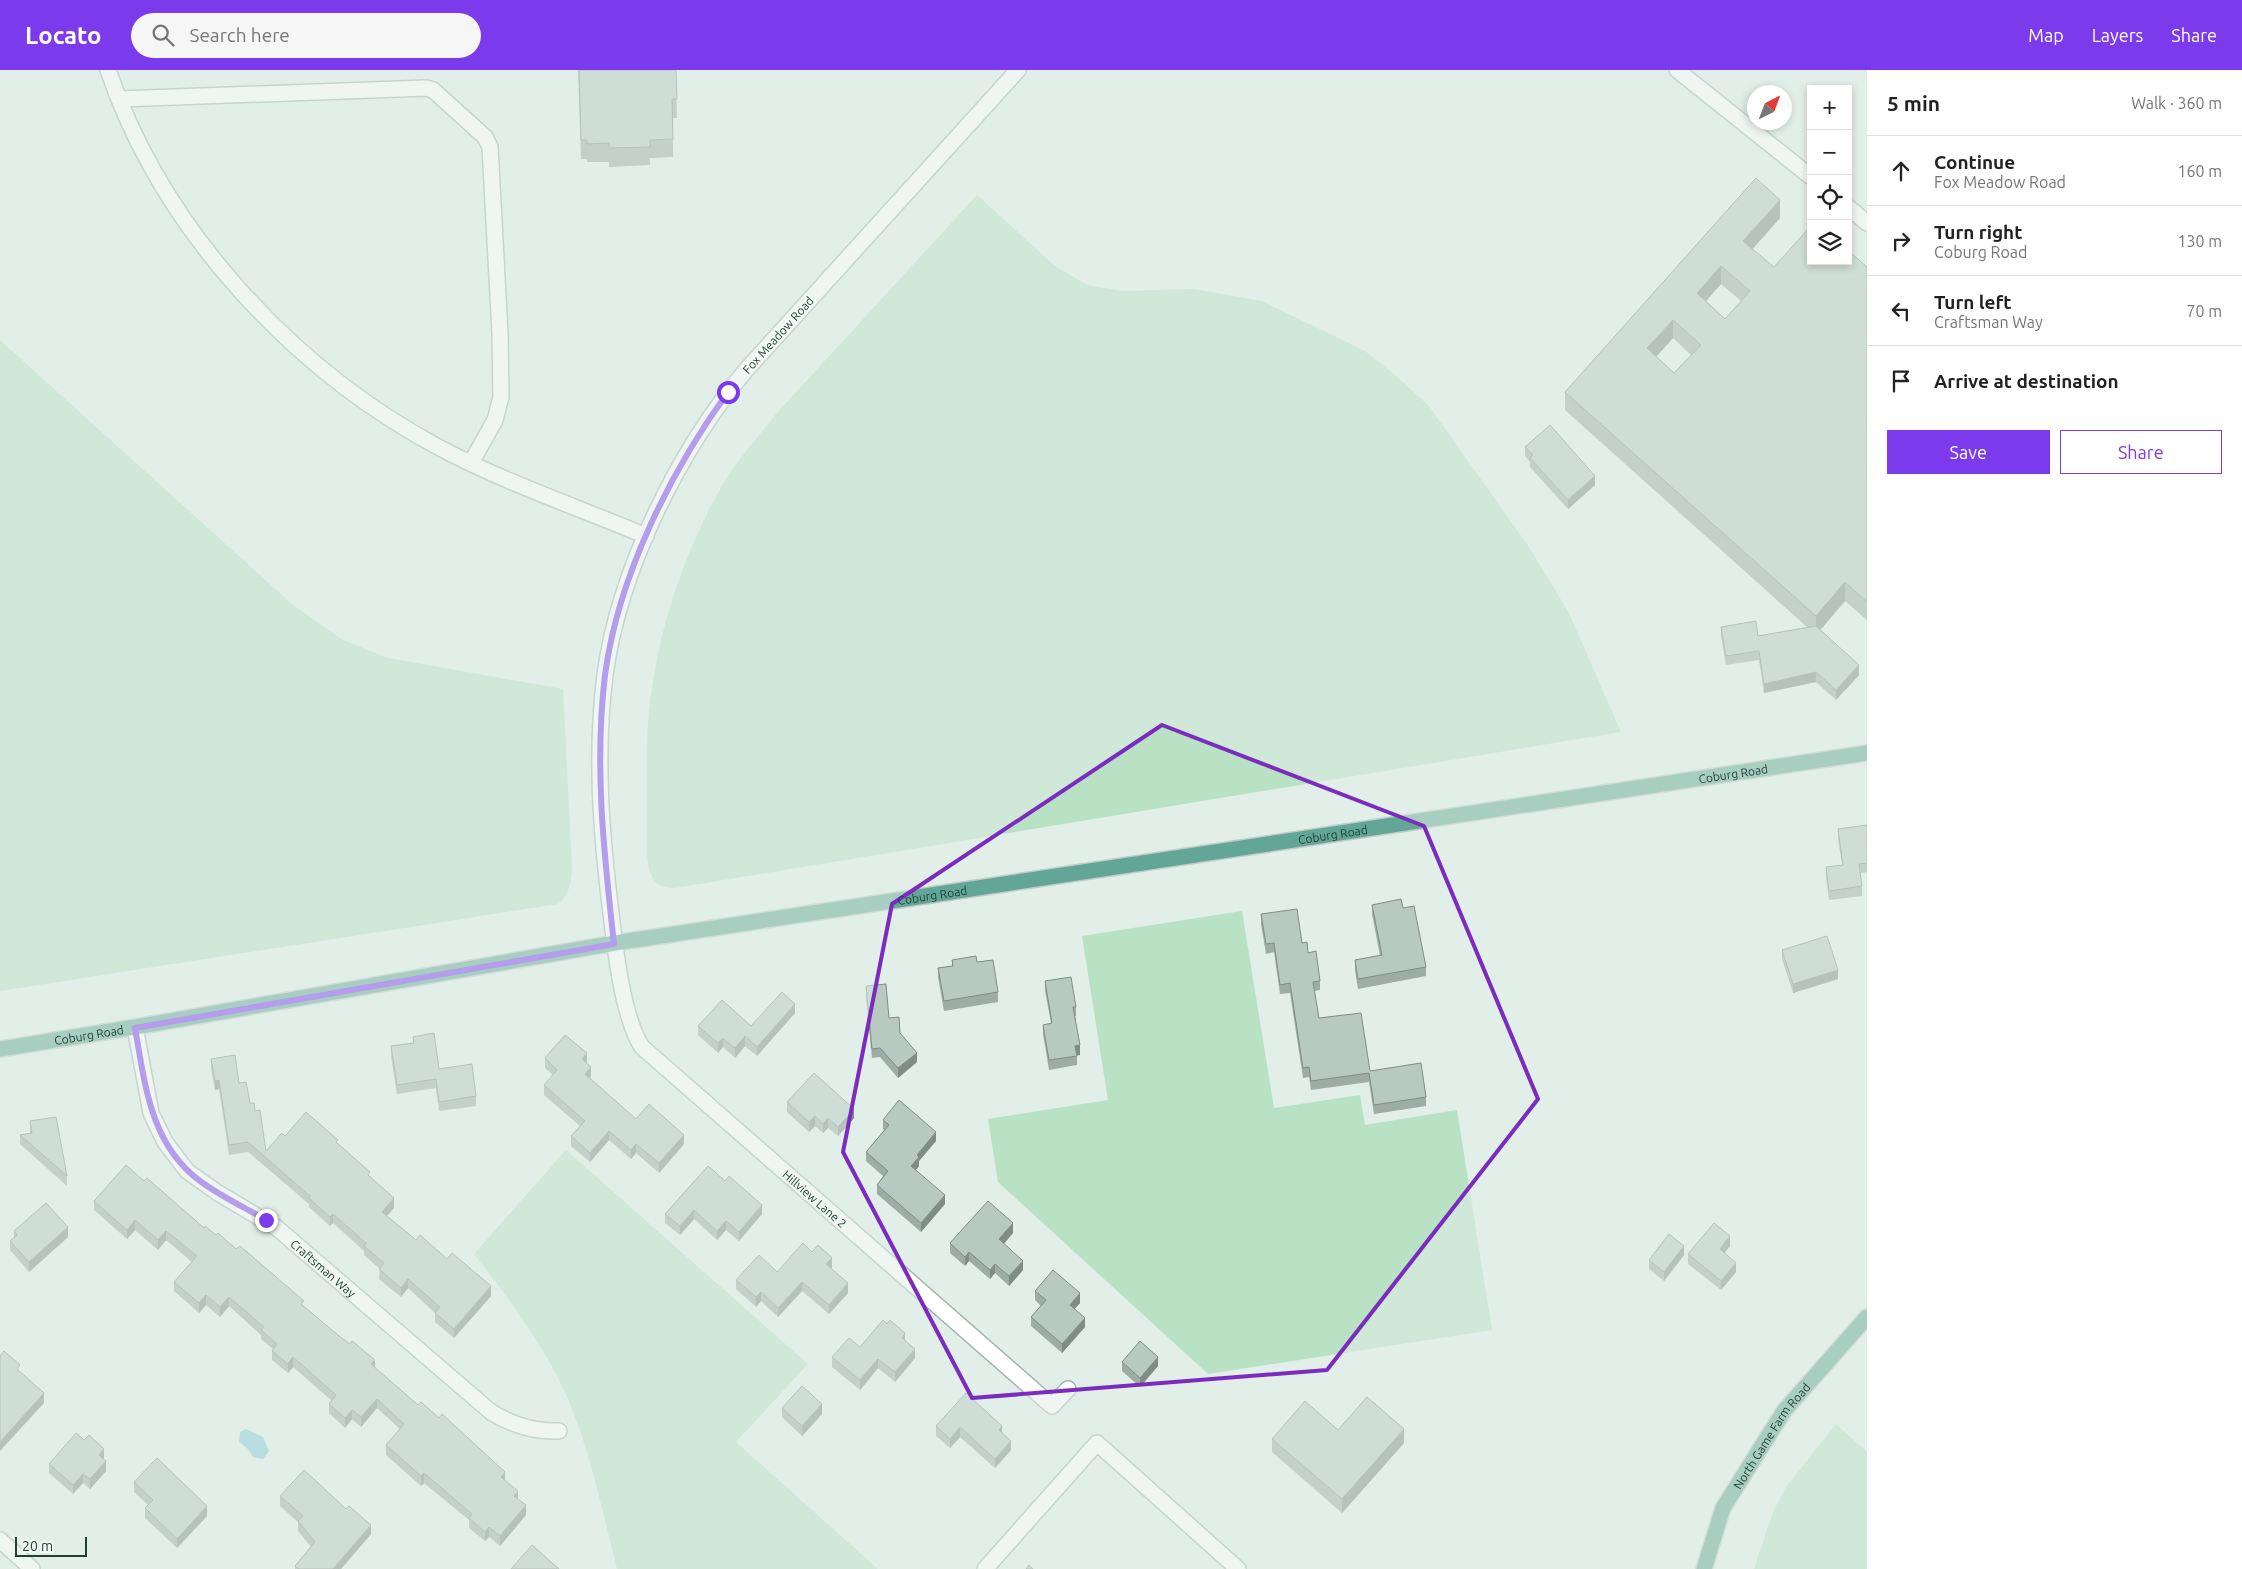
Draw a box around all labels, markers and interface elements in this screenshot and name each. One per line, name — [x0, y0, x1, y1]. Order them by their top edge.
search box — [131, 13, 481, 58]
icon: search — [149, 21, 177, 49]
text: Locato — [25, 22, 101, 49]
text: Search here — [189, 24, 290, 46]
text: Map — [2028, 25, 2064, 45]
text: Layers — [2092, 25, 2143, 45]
text: Share — [2171, 25, 2217, 45]
north arrow — [1747, 85, 1792, 130]
map controls — [1807, 85, 1852, 265]
button: + — [1807, 85, 1852, 130]
text: 5 min — [1887, 91, 1940, 115]
text: Walk · 360 m — [2131, 94, 2222, 112]
button: − — [1807, 130, 1852, 175]
text: Continue — [1934, 151, 2015, 173]
icon: ahead — [1887, 157, 1915, 185]
text: 160 m — [2177, 162, 2222, 180]
text: Fox Meadow Road — [1934, 173, 2066, 191]
button: locate — [1807, 175, 1852, 220]
button: layers — [1807, 220, 1852, 265]
text: Turn right — [1934, 221, 2022, 243]
icon: right — [1887, 227, 1915, 255]
text: 130 m — [2177, 232, 2222, 250]
text: Coburg Road — [1934, 243, 2027, 261]
text: Turn left — [1934, 291, 2012, 313]
street label: Fox Meadow Road — [740, 294, 816, 376]
icon: left — [1887, 297, 1915, 325]
text: 70 m — [2186, 302, 2222, 320]
text: Craftsman Way — [1934, 313, 2043, 331]
icon: arrive — [1887, 367, 1915, 395]
text: Arrive at destination — [1934, 370, 2119, 392]
route start — [717, 381, 740, 404]
button: Save — [1887, 430, 2050, 474]
button: Share — [2060, 430, 2222, 474]
street label: Coburg Road — [1697, 762, 1769, 785]
street label: Coburg Road — [1297, 822, 1368, 846]
street label: Coburg Road — [897, 883, 968, 907]
street label: Coburg Road — [53, 1022, 125, 1047]
street label: Hillview Lane 2 — [780, 1167, 850, 1230]
route end — [255, 1209, 278, 1232]
street label: Craftsman Way — [288, 1236, 359, 1300]
street label: North Game Farm Road — [1730, 1380, 1812, 1491]
scale bar — [15, 1534, 88, 1557]
text: 20 m — [22, 1538, 53, 1554]

